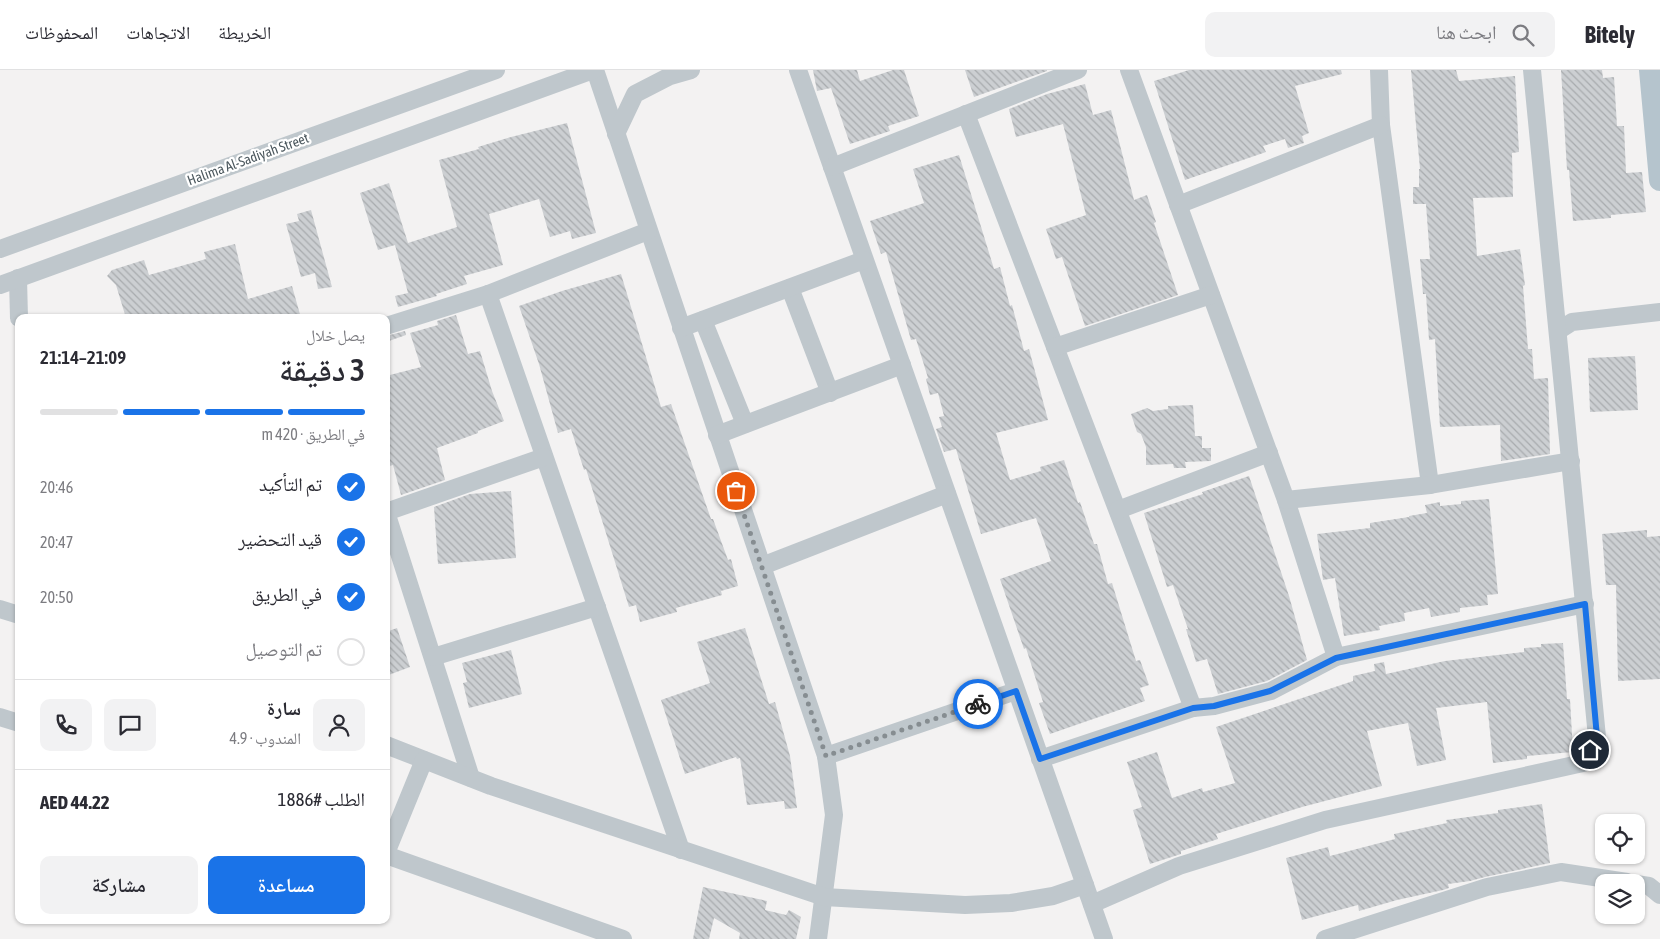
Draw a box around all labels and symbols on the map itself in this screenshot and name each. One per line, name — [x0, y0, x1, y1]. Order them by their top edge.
street label: Halima Al-Sadiyah Street — [185, 130, 311, 188]
pin — [715, 470, 757, 512]
courier — [953, 679, 1003, 729]
pin — [1569, 729, 1611, 771]

